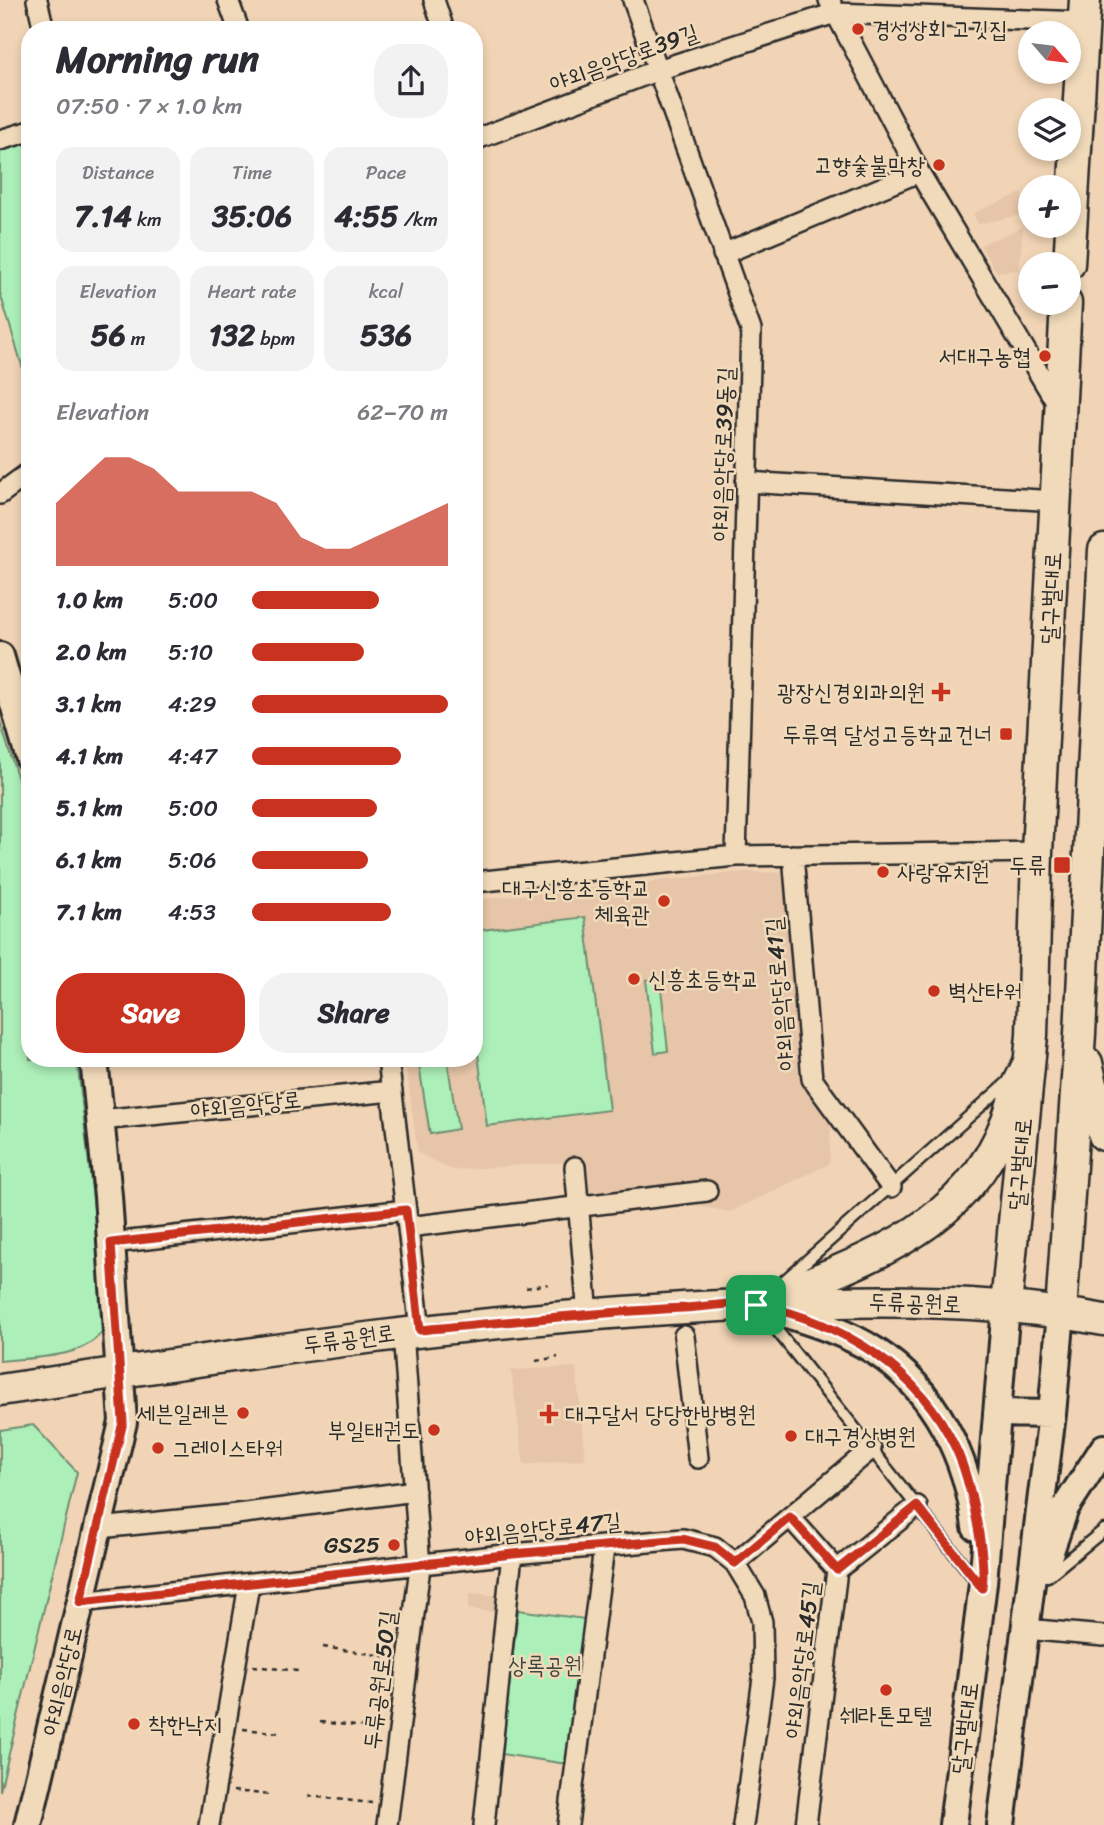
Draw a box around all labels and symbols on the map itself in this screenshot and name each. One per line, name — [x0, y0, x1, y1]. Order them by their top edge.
place label: 경성상회 고깃집 — [872, 9, 1008, 50]
street label: 야외음악당로39길 — [544, 12, 704, 104]
marker: 경성상회 고깃집 — [850, 21, 866, 37]
north arrow — [1018, 21, 1082, 84]
place label: 고향숯불막창 — [814, 145, 925, 186]
marker: 고향숯불막창 — [931, 157, 947, 173]
place label: 서대구농협 — [938, 336, 1031, 377]
marker: 서대구농협 — [1037, 348, 1053, 364]
street label: 야외음악당로39동길 — [699, 366, 747, 542]
street label: 달구벌대로 — [1028, 551, 1074, 645]
place label: 광장신경외과의원 — [777, 672, 925, 713]
marker: 광장신경외과의원 — [931, 682, 951, 702]
place label: 두류역 달성고등학교건너 — [782, 714, 992, 755]
marker: 두류역 달성고등학교건너 — [998, 726, 1014, 742]
place label: 두류 — [1009, 845, 1046, 886]
place label: 사랑유치원 — [897, 852, 990, 893]
marker: 두류 — [1052, 855, 1072, 875]
marker: 사랑유치원 — [875, 864, 891, 880]
place label: 대구신흥초등학교 체육관 — [502, 868, 650, 935]
marker: 대구신흥초등학교 체육관 — [656, 893, 672, 909]
street label: 야외음악당로41길 — [753, 916, 807, 1072]
place label: 신흥초등학교 — [648, 959, 759, 1000]
marker: 신흥초등학교 — [626, 971, 642, 987]
place label: 벽산타워 — [948, 971, 1022, 1012]
marker: 벽산타워 — [926, 983, 942, 999]
street label: 야외음악당로 — [189, 1079, 303, 1131]
street label: 달구벌대로 — [996, 1116, 1044, 1212]
pin — [726, 1275, 786, 1335]
street label: 두류공원로 — [868, 1281, 962, 1325]
street label: 두류공원로 — [300, 1312, 398, 1366]
place label: 세븐일레븐 — [136, 1393, 229, 1434]
place label: 대구달서 당당한방병원 — [565, 1394, 756, 1435]
marker: 대구달서 당당한방병원 — [539, 1404, 559, 1424]
marker: 세븐일레븐 — [235, 1405, 251, 1421]
place label: 부일태권도 — [327, 1410, 420, 1451]
place label: 대구경상병원 — [805, 1416, 916, 1457]
marker: 부일태권도 — [426, 1422, 442, 1438]
place label: 그레이스타워 — [172, 1428, 283, 1469]
marker: 대구경상병원 — [783, 1428, 799, 1444]
marker: 그레이스타워 — [150, 1440, 166, 1456]
street label: 야외음악당로47길 — [463, 1500, 623, 1558]
place label: GS25 — [324, 1525, 380, 1566]
marker: GS25 — [386, 1537, 402, 1553]
street label: 야외음악당로45길 — [772, 1579, 832, 1741]
street label: 두류공원로50길 — [351, 1608, 409, 1752]
street label: 야외음악당로 — [30, 1622, 94, 1740]
park label: 상록공원 — [508, 1645, 582, 1686]
street label: 달구벌대로 — [939, 1680, 991, 1776]
marker: 쉐라톤모텔 — [878, 1682, 894, 1698]
place label: 쉐라톤모텔 — [840, 1695, 932, 1736]
place label: 착한낙지 — [148, 1704, 222, 1745]
marker: 착한낙지 — [126, 1716, 142, 1732]

